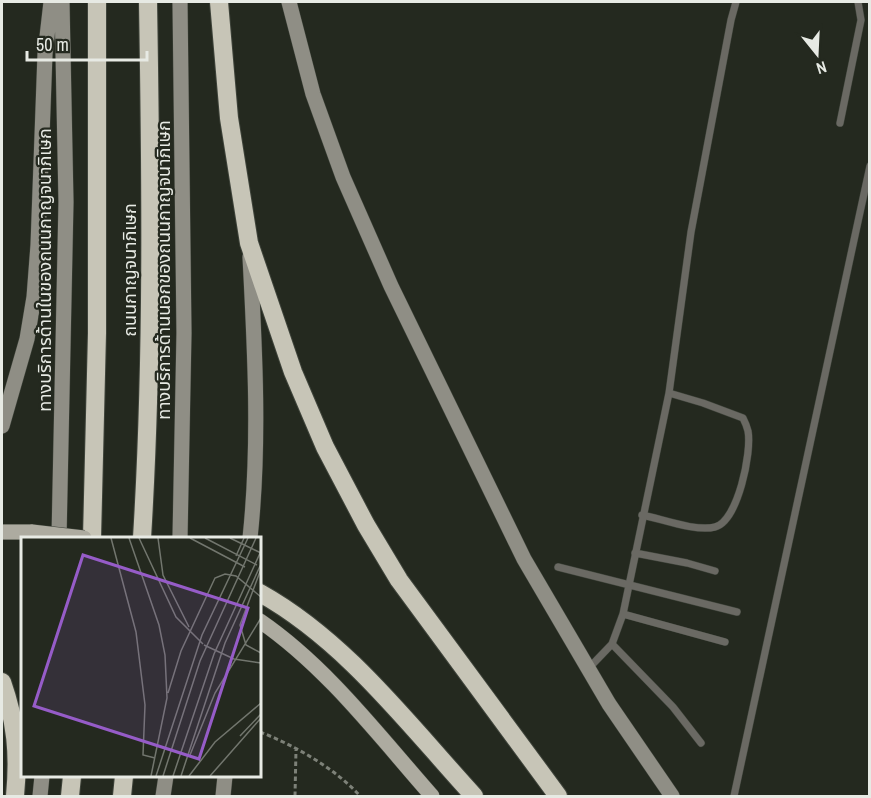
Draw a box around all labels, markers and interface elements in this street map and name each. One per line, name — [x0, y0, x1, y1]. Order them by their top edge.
scale bar — [27, 24, 147, 62]
north arrow — [787, 24, 847, 84]
text: 50 m — [36, 32, 69, 57]
text: N — [814, 56, 830, 80]
street label: ทางบริการด้านนอกของถนนกาญจนาภิเษก — [151, 120, 176, 420]
street label: ทางบริการด้านในของถนนกาญจนาภิเษก — [32, 128, 57, 412]
street label: ถนนกาญจนาภิเษก — [117, 203, 142, 337]
inset map — [21, 537, 261, 777]

